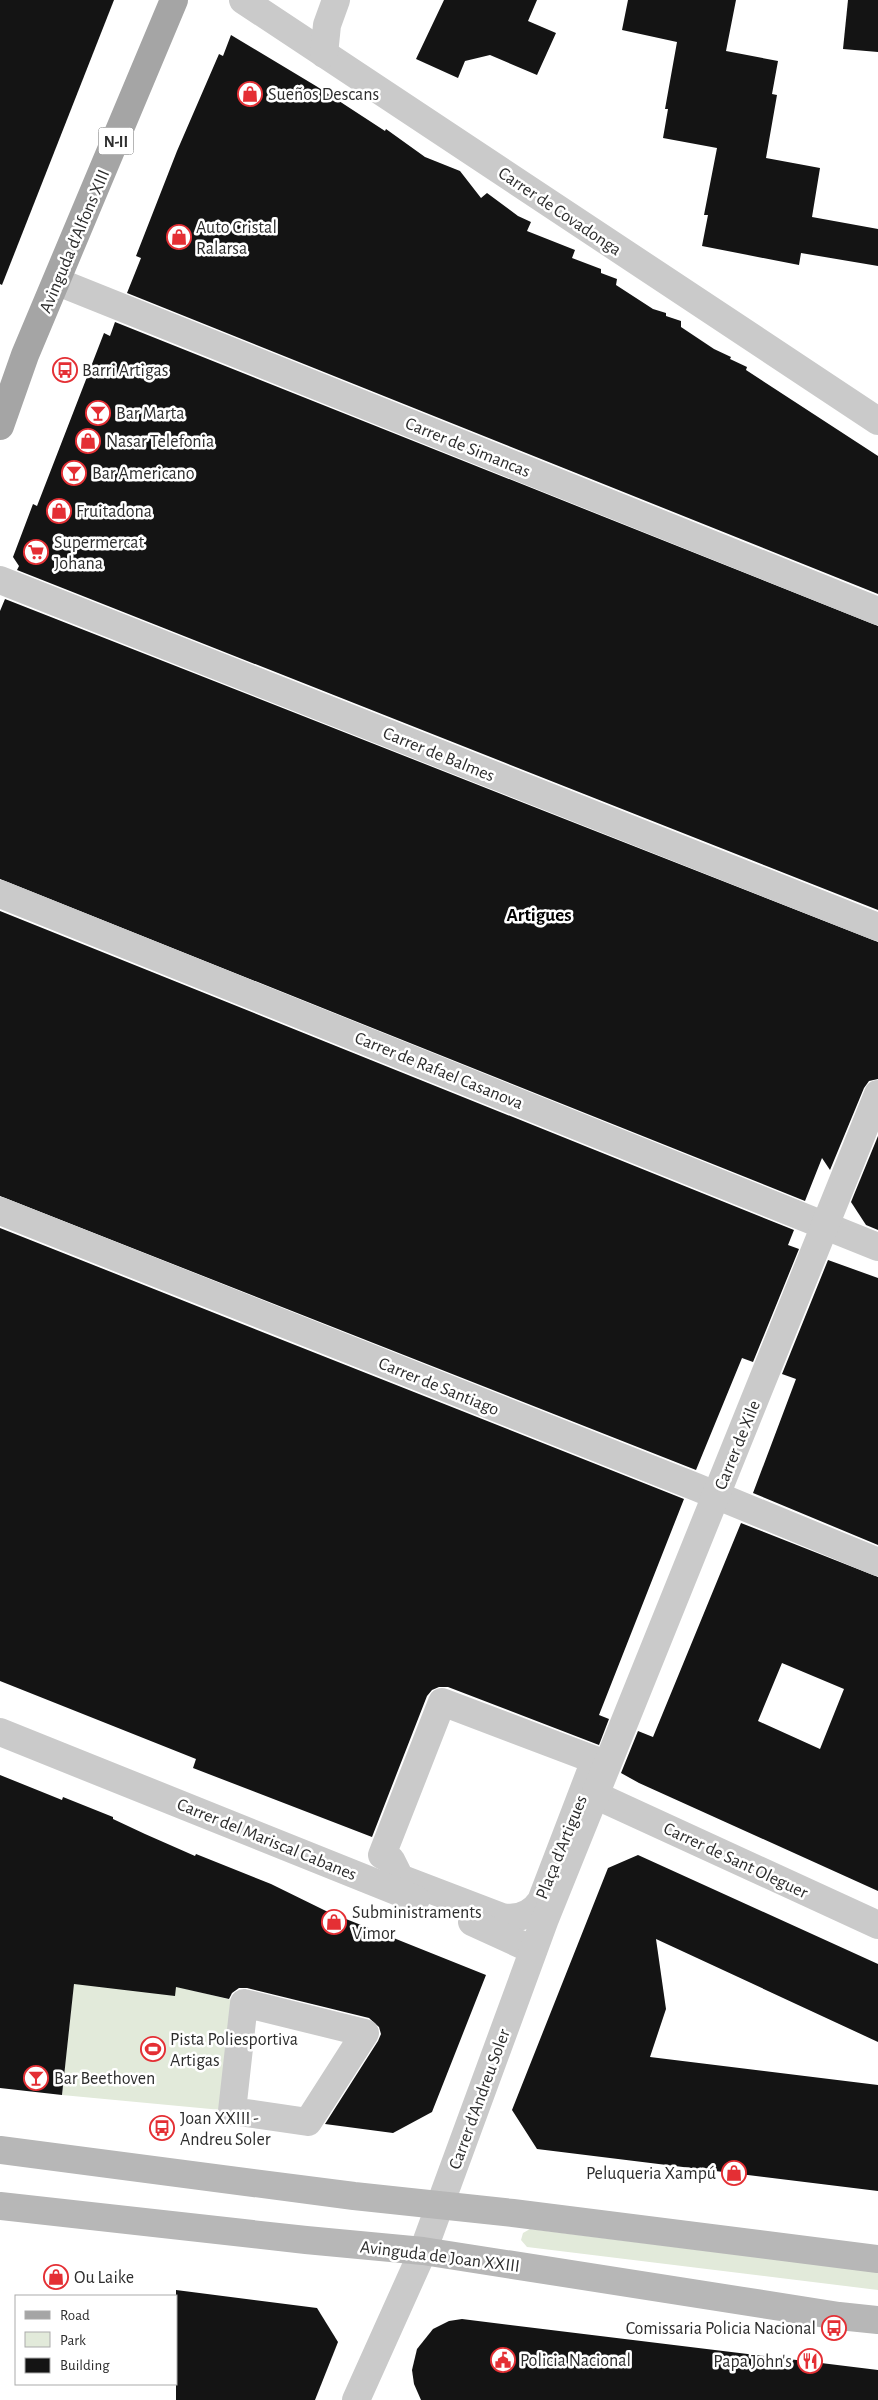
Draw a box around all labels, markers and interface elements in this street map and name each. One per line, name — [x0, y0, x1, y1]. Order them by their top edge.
shop icon: Sueños Descans — [237, 81, 263, 107]
place label: Sueños Descans — [268, 86, 379, 104]
road number: N-II — [98, 128, 134, 154]
street label: Carrer de Covadonga — [495, 164, 624, 260]
street label: Avinguda d'Alfons XIII — [37, 167, 113, 316]
place label: Auto Cristal Ralarsa — [196, 219, 277, 258]
shop icon: Auto Cristal Ralarsa — [166, 224, 192, 250]
bus stop icon: Barri Artigas — [52, 357, 78, 383]
place label: Barri Artigas — [82, 362, 168, 380]
bar icon: Bar Marta — [85, 400, 111, 426]
place label: Bar Marta — [116, 405, 185, 423]
street label: Carrer de Simancas — [403, 415, 533, 481]
shop icon: Nasar Telefonia — [75, 428, 101, 454]
place label: Nasar Telefonia — [106, 433, 214, 451]
bar icon: Bar Americano — [61, 460, 87, 486]
place label: Bar Americano — [92, 465, 195, 483]
shop icon: Fruitadona — [46, 498, 72, 524]
place label: Fruitadona — [76, 503, 152, 521]
place label: Supermercat Johana — [54, 534, 145, 573]
supermarket icon: Supermercat Johana — [23, 539, 49, 565]
street label: Carrer de Balmes — [380, 724, 497, 785]
district label: Artigues — [506, 906, 572, 925]
street label: Carrer de Rafael Casanova — [352, 1029, 525, 1113]
street label: Carrer de Santiago — [376, 1355, 502, 1419]
street label: Carrer de Xile — [712, 1398, 764, 1493]
street label: Plaça d'Artigues — [533, 1793, 591, 1902]
street label: Carrer del Mariscal Cabanes — [174, 1796, 359, 1884]
street label: Carrer de Sant Oleguer — [661, 1820, 811, 1902]
place label: Subministraments Vimor — [352, 1904, 482, 1943]
shop icon: Subministraments Vimor — [321, 1909, 347, 1935]
street label: Carrer d'Andreu Soler — [446, 2027, 514, 2172]
place label: Pista Poliesportiva Artigas — [170, 2031, 298, 2070]
sports icon: Pista Poliesportiva Artigas — [140, 2036, 166, 2062]
bar icon: Bar Beethoven — [23, 2065, 49, 2091]
place label: Bar Beethoven — [54, 2070, 155, 2088]
place label: Joan XXIII - Andreu Soler — [180, 2110, 271, 2149]
bus stop icon: Joan XXIII - Andreu Soler — [149, 2115, 175, 2141]
shop icon: Peluqueria Xampú — [721, 2160, 747, 2186]
place label: Peluqueria Xampú — [586, 2165, 716, 2183]
street label: Avinguda de Joan XXIII — [359, 2238, 521, 2276]
shop icon: Ou Laike — [43, 2264, 69, 2290]
place label: Ou Laike — [74, 2269, 134, 2287]
legend — [15, 2295, 178, 2385]
text: Road — [60, 2308, 90, 2323]
bus stop icon: Comissaria Policia Nacional — [821, 2315, 847, 2341]
place label: Comissaria Policia Nacional — [626, 2320, 816, 2338]
text: Park — [60, 2333, 86, 2348]
public building icon: Policia Nacional — [490, 2347, 516, 2373]
restaurant icon: Papa John's — [797, 2348, 823, 2374]
place label: Policia Nacional — [520, 2352, 631, 2370]
place label: Papa John's — [713, 2353, 792, 2371]
text: Building — [60, 2358, 110, 2373]

